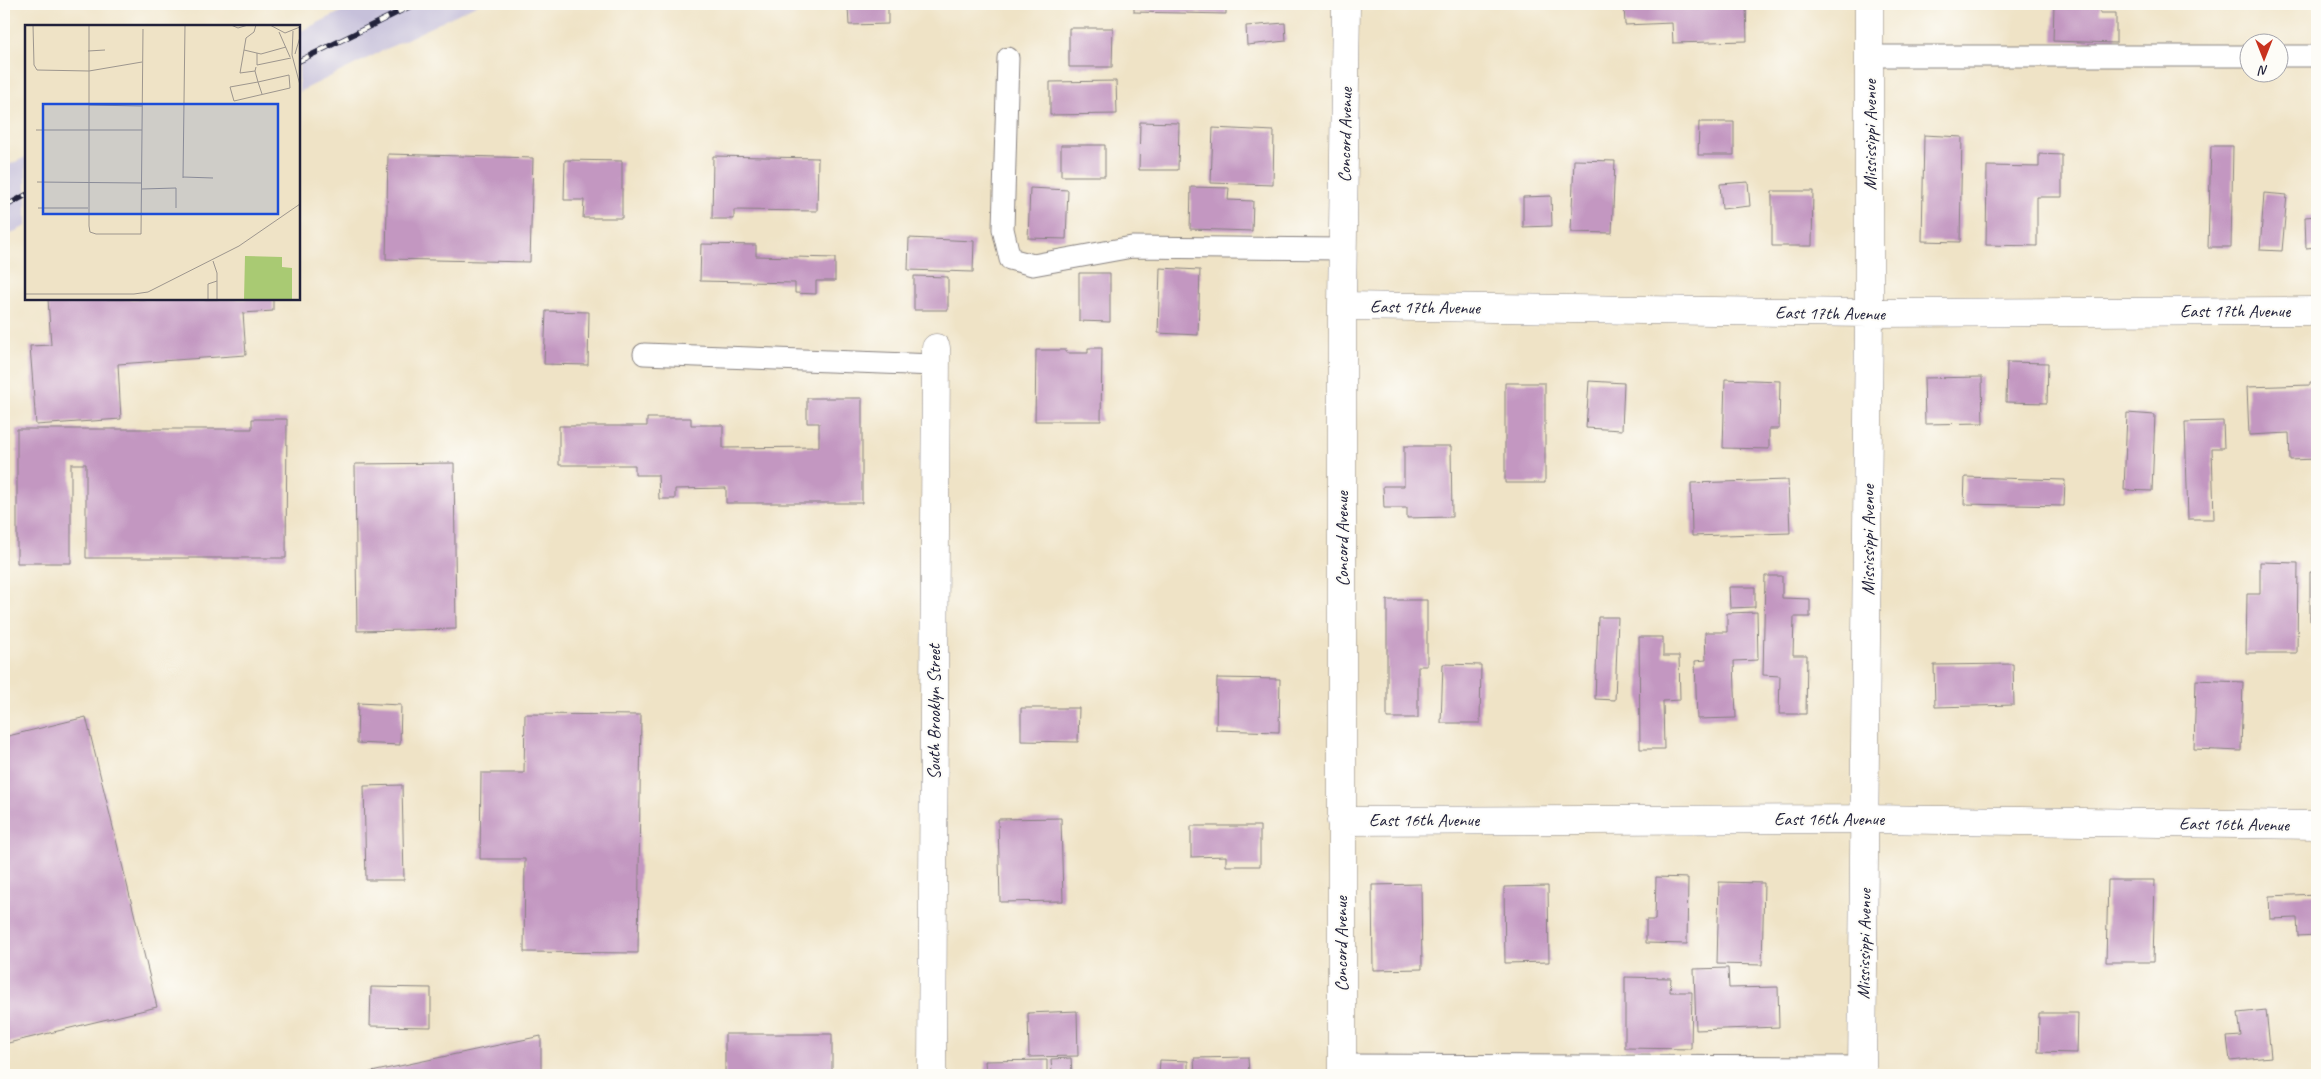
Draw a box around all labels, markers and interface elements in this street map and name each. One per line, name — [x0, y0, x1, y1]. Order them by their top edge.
inset map — [25, 25, 300, 300]
north arrow — [2238, 32, 2288, 82]
text: N — [2257, 62, 2268, 79]
street label: Mississippi Avenue — [1859, 79, 1881, 190]
street label: Concord Avenue — [1333, 86, 1357, 183]
street label: East 17th Avenue — [1370, 295, 1481, 319]
street label: East 17th Avenue — [2180, 300, 2291, 322]
street label: East 17th Avenue — [1775, 301, 1886, 325]
street label: Mississippi Avenue — [1857, 484, 1879, 595]
street label: Concord Avenue — [1331, 490, 1353, 587]
street label: South Brooklyn Street — [923, 642, 945, 780]
street label: East 16th Avenue — [1774, 808, 1885, 830]
street label: East 16th Avenue — [1369, 809, 1480, 831]
street label: East 16th Avenue — [2179, 812, 2290, 836]
street label: Mississippi Avenue — [1852, 887, 1876, 999]
street label: Concord Avenue — [1330, 895, 1352, 992]

